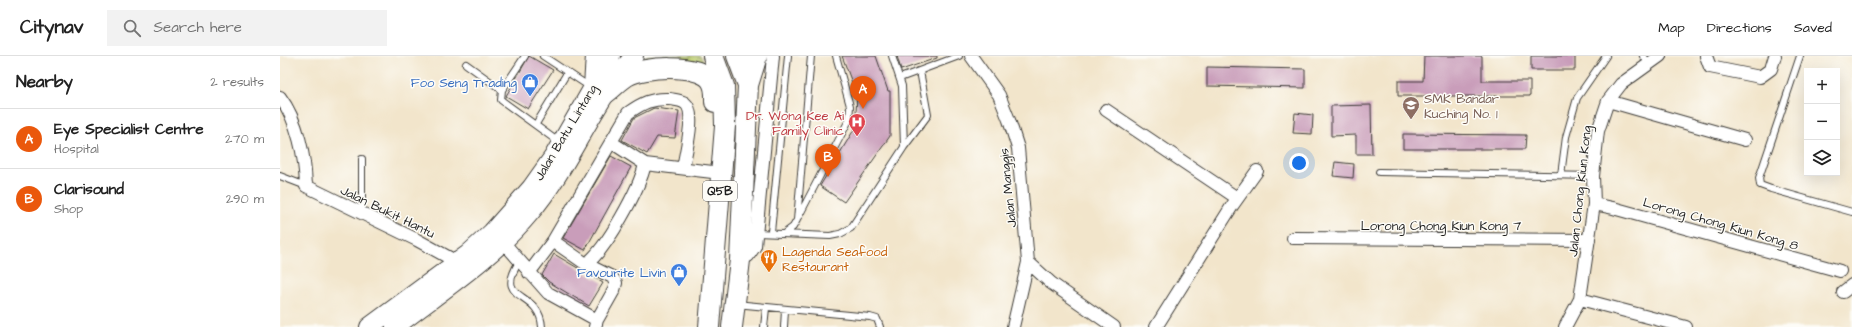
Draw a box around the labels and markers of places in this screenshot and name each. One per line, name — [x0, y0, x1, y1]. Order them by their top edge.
shop icon: Foo Seng Trading — [520, 72, 540, 97]
place label: Foo Seng Trading — [411, 74, 517, 93]
pin: A — [850, 76, 876, 109]
place label: SMK Bandar Kuching No. 1 — [1424, 90, 1499, 124]
school or university icon: SMK Bandar Kuching No. 1 — [1401, 95, 1421, 120]
place label: Dr. Wong Kee Ai Family Clinic — [746, 107, 844, 141]
hospital icon: Dr. Wong Kee Ai Family Clinic — [847, 112, 867, 137]
pin: B — [815, 144, 841, 177]
place label: Lagenda Seafood Restaurant — [782, 243, 888, 276]
restaurant icon: Lagenda Seafood Restaurant — [759, 248, 779, 273]
shop icon: Favourite Livin — [669, 262, 689, 287]
place label: Favourite Livin — [577, 264, 666, 282]

